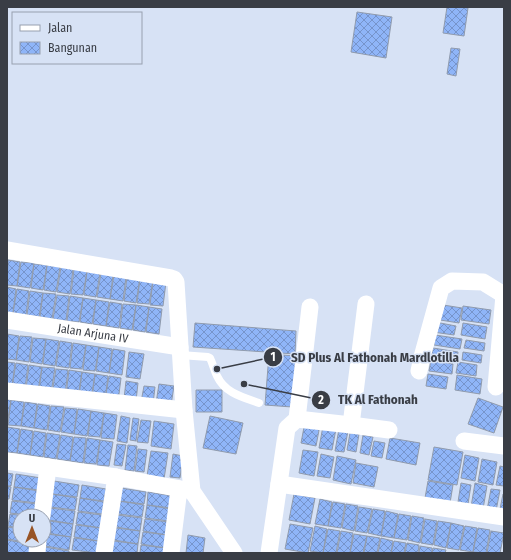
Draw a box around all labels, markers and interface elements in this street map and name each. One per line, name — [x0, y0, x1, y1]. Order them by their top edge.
legend — [12, 12, 142, 64]
text: Jalan — [48, 21, 72, 35]
text: Bangunan — [48, 41, 97, 55]
street label: Jalan Arjuna IV — [57, 321, 130, 346]
callout: SD Plus Al Fathonah Mardlotilla — [263, 345, 466, 370]
text: 1 — [270, 350, 276, 364]
text: SD Plus Al Fathonah Mardlotilla — [291, 350, 459, 365]
callout: TK Al Fathonah — [311, 387, 426, 412]
text: TK Al Fathonah — [338, 392, 418, 407]
text: 2 — [317, 393, 324, 407]
north arrow — [12, 508, 52, 548]
text: U — [29, 512, 35, 525]

